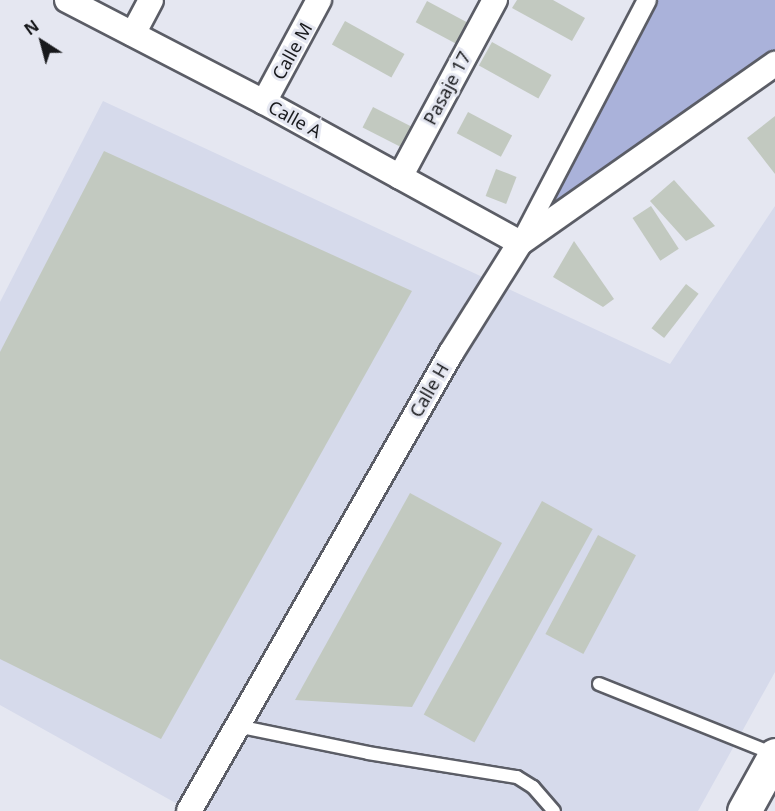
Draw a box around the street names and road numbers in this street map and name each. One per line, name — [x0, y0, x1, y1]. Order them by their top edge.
street label: Calle M — [268, 19, 316, 83]
street label: Pasaje 17 — [419, 48, 475, 128]
street label: Calle A — [265, 96, 325, 142]
street label: Calle H — [405, 359, 453, 421]

